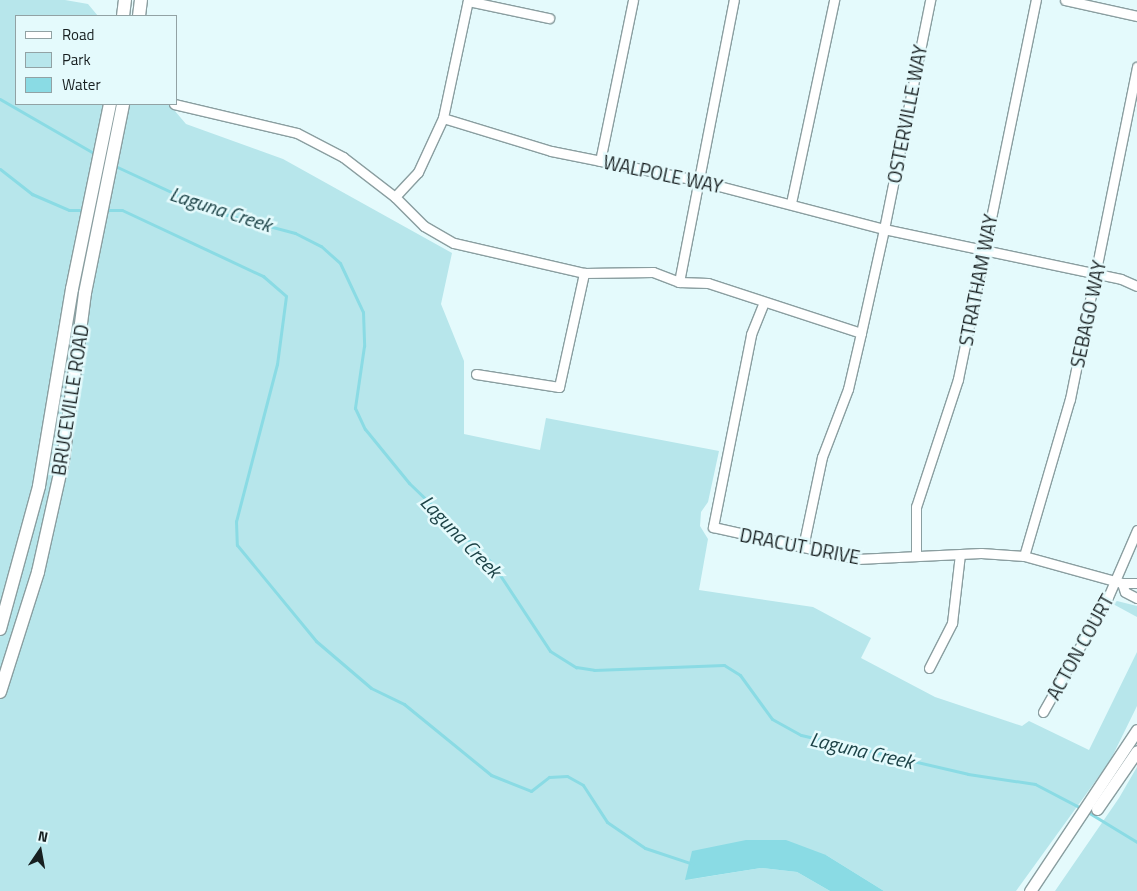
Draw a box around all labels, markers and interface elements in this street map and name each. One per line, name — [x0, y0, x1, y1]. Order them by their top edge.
legend — [15, 15, 178, 105]
text: Road — [62, 23, 94, 46]
street label: OSTERVILLE WAY — [882, 43, 932, 185]
text: Park — [62, 48, 91, 71]
text: Water — [62, 73, 101, 96]
street label: WALPOLE WAY — [601, 150, 725, 198]
water label: Laguna Creek — [167, 181, 275, 237]
street label: STRATHAM WAY — [954, 212, 1002, 348]
street label: SEBAGO WAY — [1066, 258, 1110, 370]
street label: BRUCEVILLE ROAD — [47, 323, 93, 477]
water label: Laguna Creek — [416, 490, 506, 582]
street label: DRACUT DRIVE — [738, 523, 862, 569]
street label: ACTON COURT — [1042, 590, 1118, 704]
water label: Laguna Creek — [808, 726, 916, 774]
text: N — [36, 825, 50, 847]
north arrow — [15, 826, 65, 876]

